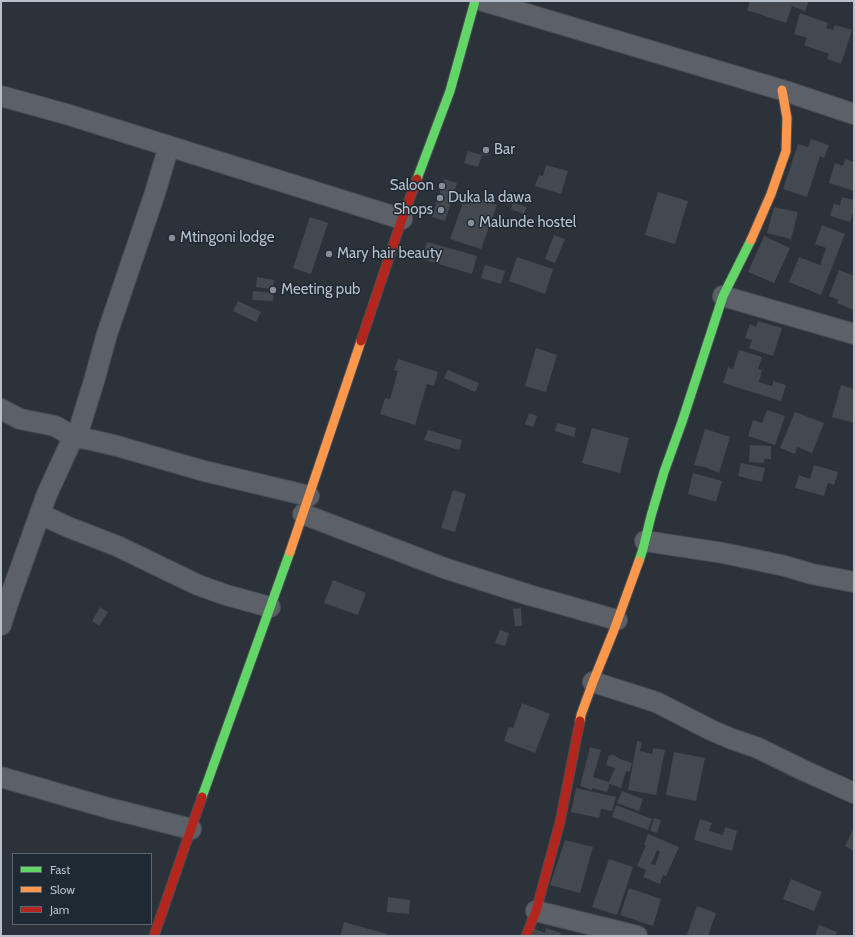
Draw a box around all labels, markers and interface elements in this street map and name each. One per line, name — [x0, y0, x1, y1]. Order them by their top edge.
place label: Bar — [494, 141, 515, 159]
marker: Bar — [481, 145, 491, 155]
place label: Saloon — [390, 177, 434, 195]
marker: Saloon — [437, 181, 447, 191]
place label: Duka la dawa — [448, 189, 531, 207]
marker: Duka la dawa — [435, 193, 445, 203]
place label: Shops — [393, 201, 433, 219]
marker: Shops — [436, 205, 446, 215]
place label: Malunde hostel — [479, 214, 576, 232]
marker: Malunde hostel — [466, 218, 476, 228]
place label: Mtingoni lodge — [180, 229, 274, 247]
marker: Mtingoni lodge — [167, 233, 177, 243]
place label: Mary hair beauty — [337, 245, 442, 263]
marker: Mary hair beauty — [324, 249, 334, 259]
place label: Meeting pub — [281, 281, 360, 299]
marker: Meeting pub — [268, 285, 278, 295]
legend — [12, 853, 152, 925]
text: Fast — [50, 862, 70, 877]
text: Slow — [50, 882, 75, 897]
text: Jam — [50, 902, 69, 917]

